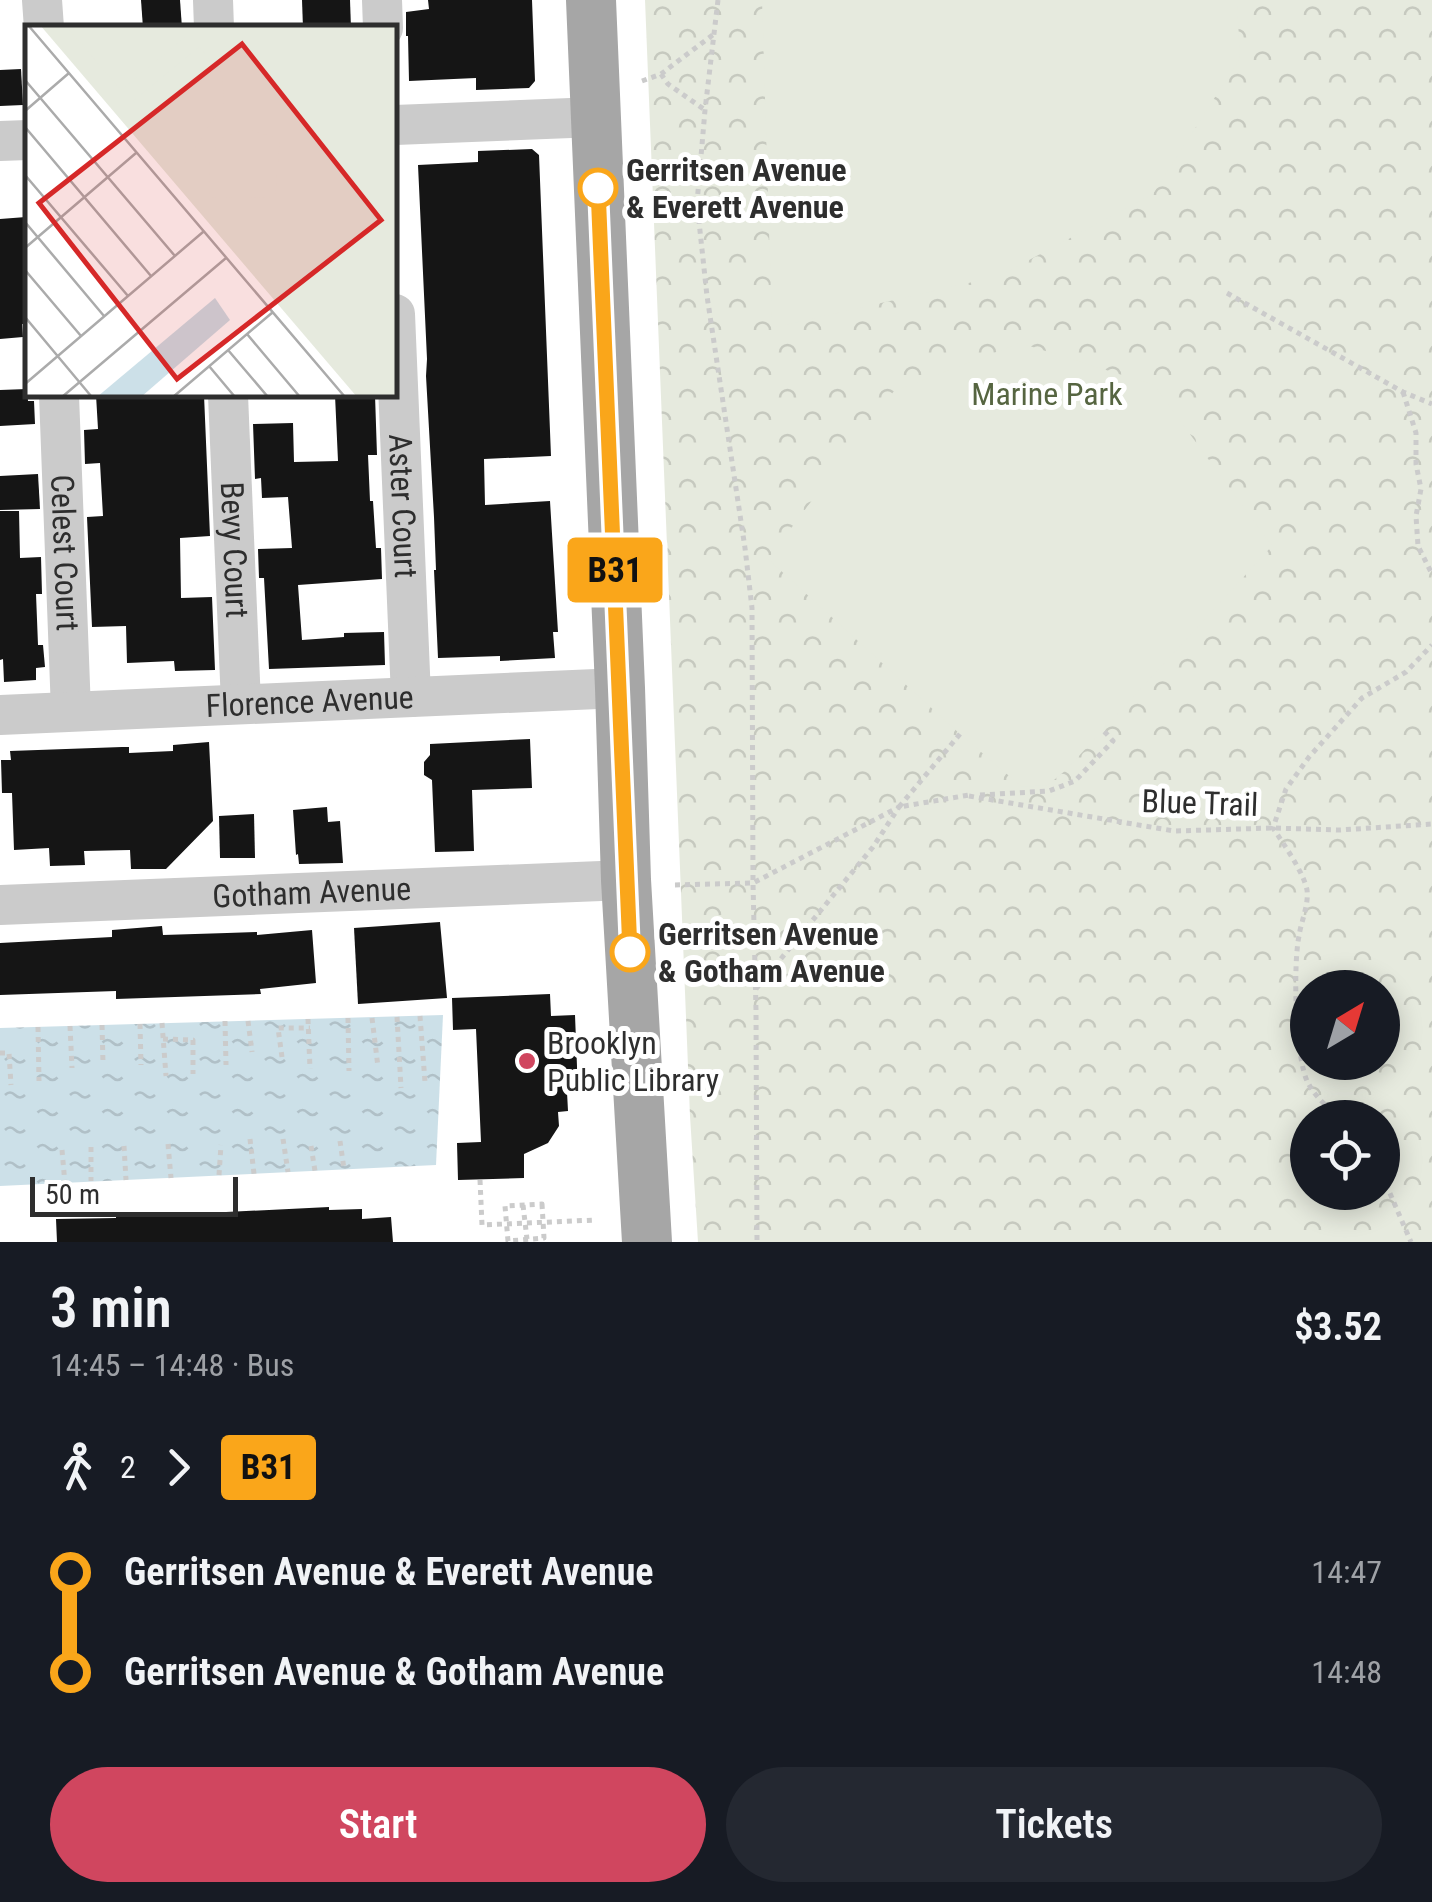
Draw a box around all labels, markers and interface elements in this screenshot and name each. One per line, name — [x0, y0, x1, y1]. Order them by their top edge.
inset map — [25, 25, 398, 398]
place label: Gerritsen Avenue & Everett Avenue — [626, 151, 847, 226]
marker: Gerritsen Avenue & Everett Avenue — [579, 169, 617, 207]
park label: Marine Park — [971, 375, 1123, 413]
street label: Aster Court — [381, 433, 425, 579]
street label: Celest Court — [43, 474, 87, 632]
street label: Bevy Court — [213, 481, 256, 619]
line badge: B31 — [558, 538, 672, 602]
text: B31 — [587, 550, 643, 591]
street label: Florence Avenue — [205, 678, 414, 725]
street label: Blue Trail — [1141, 782, 1259, 824]
street label: Gotham Avenue — [212, 870, 412, 916]
place label: Gerritsen Avenue & Gotham Avenue — [658, 915, 885, 990]
marker: Gerritsen Avenue & Gotham Avenue — [611, 933, 649, 971]
north arrow — [1290, 970, 1400, 1080]
map controls — [1290, 970, 1400, 1210]
place label: Brooklyn Public Library — [547, 1024, 719, 1099]
marker: Brooklyn Public Library — [516, 1050, 538, 1072]
button: locate — [1290, 1100, 1400, 1210]
scale bar — [30, 1172, 238, 1216]
text: 50 m — [45, 1178, 100, 1211]
text: 3 min — [50, 1276, 172, 1340]
text: $3.52 — [1294, 1305, 1382, 1349]
text: 14:45 – 14:48 · Bus — [50, 1346, 294, 1384]
icon: walk — [50, 1440, 105, 1495]
icon: forward — [151, 1440, 206, 1495]
text: B31 — [241, 1447, 296, 1488]
text: 2 — [120, 1448, 136, 1486]
text: Gerritsen Avenue & Everett Avenue — [124, 1550, 654, 1594]
text: 14:47 — [1311, 1553, 1382, 1591]
text: Gerritsen Avenue & Gotham Avenue — [124, 1650, 664, 1694]
text: 14:48 — [1311, 1653, 1382, 1691]
button: Start — [50, 1767, 706, 1882]
button: Tickets — [726, 1767, 1382, 1882]

